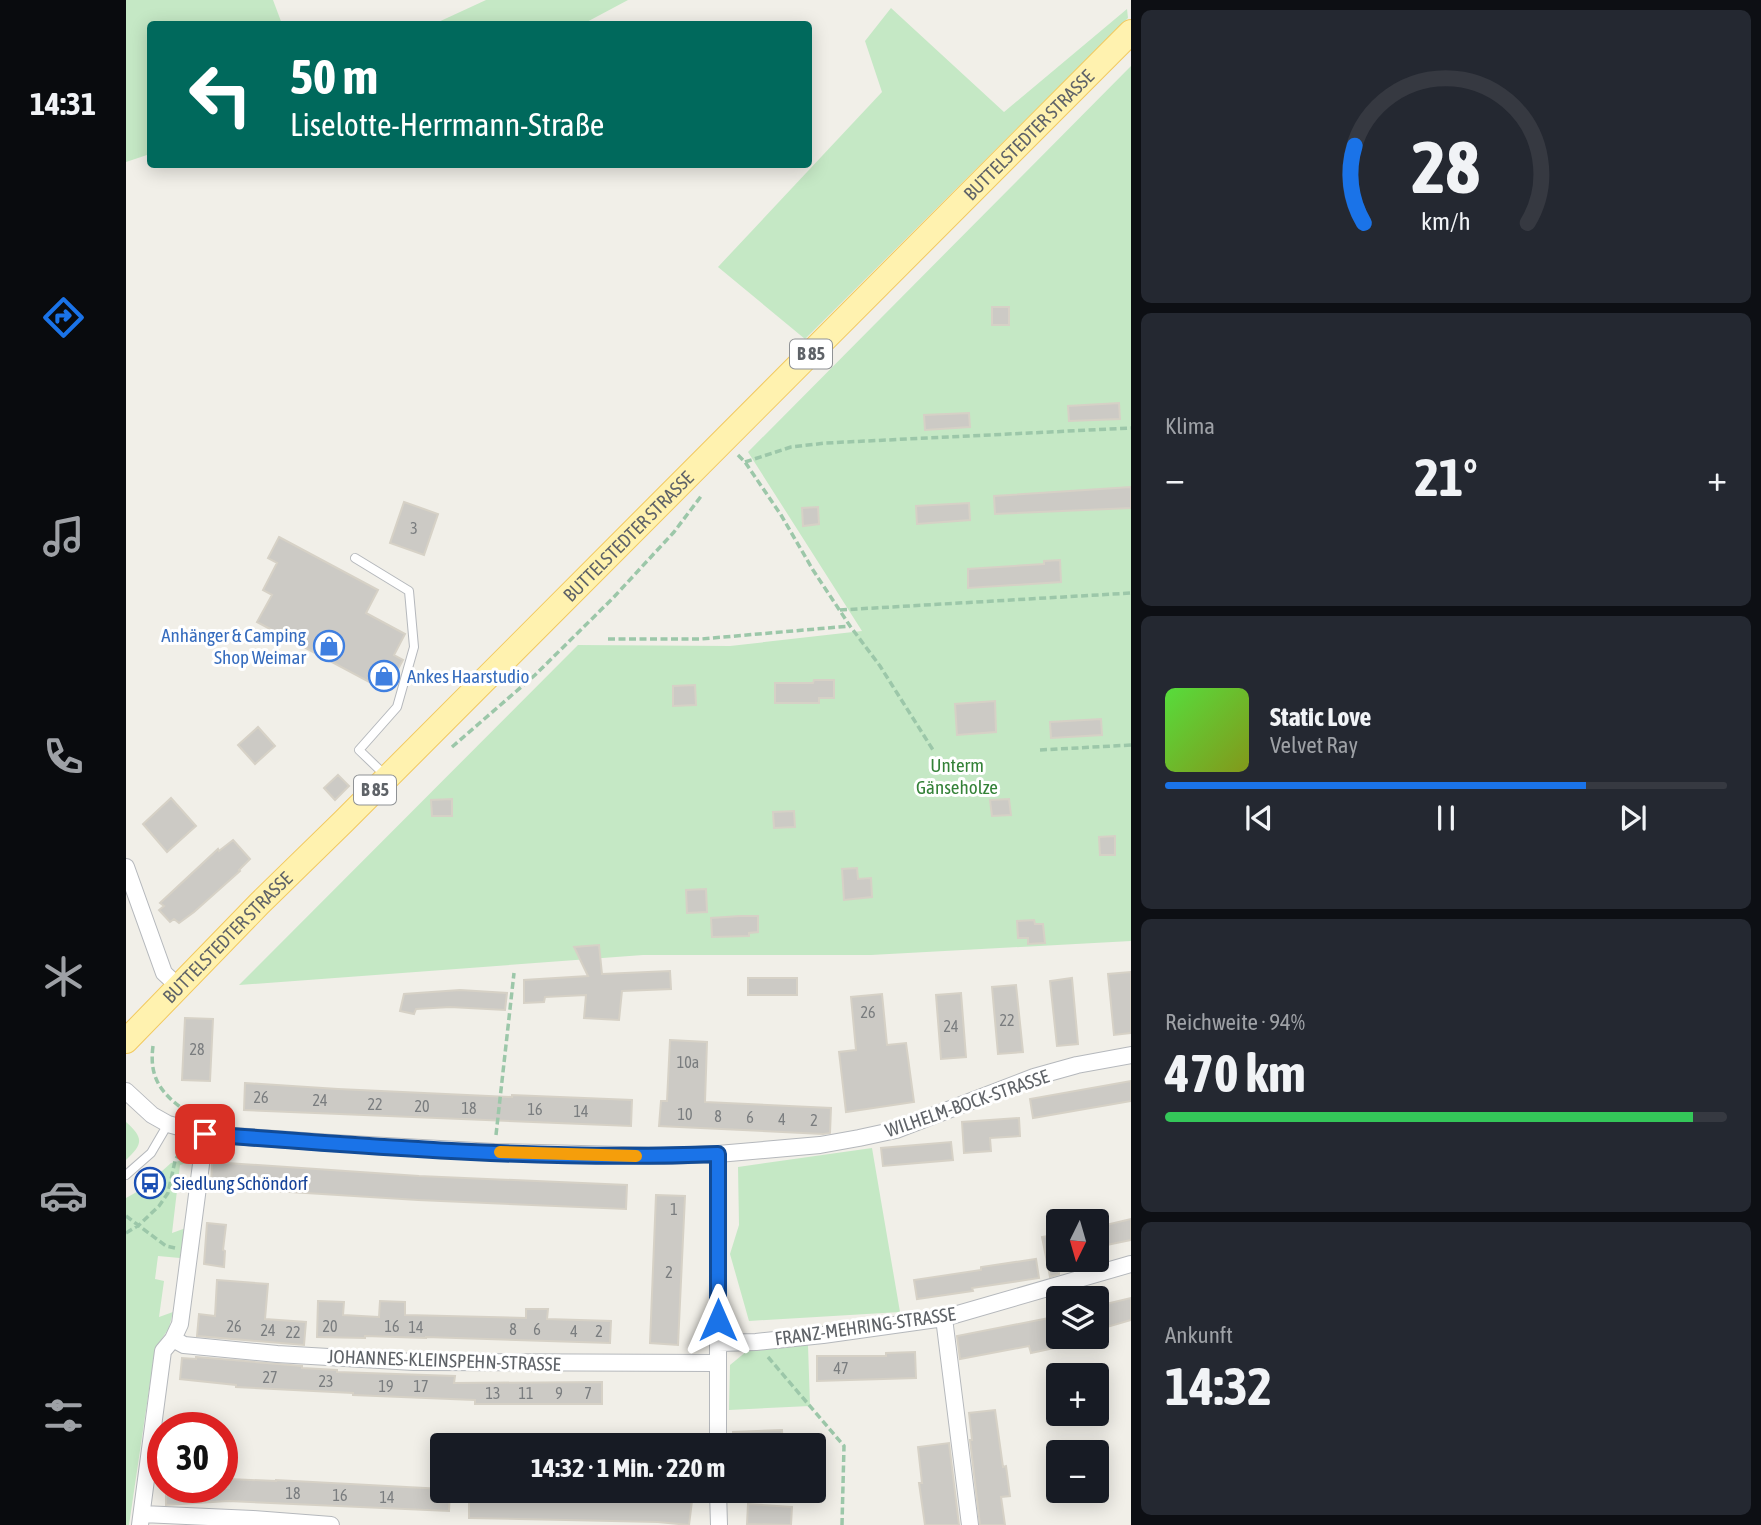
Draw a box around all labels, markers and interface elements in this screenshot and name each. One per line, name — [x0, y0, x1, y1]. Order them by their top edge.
text: 50 m — [290, 48, 378, 104]
icon: left — [175, 49, 266, 140]
street label: BUTTELSTEDTER STRASSE — [959, 65, 1098, 204]
text: 14:31 — [30, 85, 96, 122]
text: Liselotte-Herrmann-Straße — [290, 106, 604, 143]
text: 28 — [1412, 125, 1480, 208]
text: km/h — [1421, 206, 1471, 234]
icon: directions — [39, 293, 88, 342]
road number: B 85 — [790, 340, 832, 368]
text: Klima — [1165, 413, 1215, 439]
text: 21° — [1414, 447, 1478, 507]
text: − — [1165, 456, 1185, 499]
text: + — [1707, 456, 1727, 499]
street label: BUTTELSTEDTER STRASSE — [559, 467, 698, 606]
icon: music — [39, 512, 88, 561]
house number: 3 — [410, 519, 418, 537]
place label: Anhänger & Camping Shop Weimar — [161, 624, 307, 668]
shop icon: Anhänger & Camping Shop Weimar — [312, 629, 346, 663]
shop icon: Ankes Haarstudio — [367, 659, 401, 693]
place label: Ankes Haarstudio — [407, 665, 529, 687]
text: Static Love — [1270, 702, 1371, 732]
icon: phone — [39, 732, 88, 781]
text: Velvet Ray — [1270, 732, 1358, 758]
park label: Unterm Gänseholze — [916, 754, 998, 798]
road number: B 85 — [354, 776, 396, 804]
icon: previous — [1240, 799, 1278, 837]
icon: pause — [1427, 799, 1465, 837]
icon: next — [1614, 799, 1652, 837]
street label: BUTTELSTEDTER STRASSE — [158, 867, 296, 1007]
icon: climate — [39, 952, 88, 1001]
house number: 26 — [860, 1003, 876, 1021]
text: Reichweite · 94% — [1165, 1009, 1305, 1035]
house number: 22 — [999, 1011, 1015, 1029]
house number: 24 — [943, 1017, 959, 1035]
house number: 28 — [189, 1040, 205, 1058]
text: 470 km — [1165, 1043, 1306, 1103]
house number: 10a — [677, 1053, 699, 1071]
street label: WILHELM-BOCK-STRASSE — [882, 1065, 1052, 1141]
house number: 26 — [253, 1088, 269, 1106]
house number: 24 — [312, 1091, 328, 1109]
house number: 22 — [367, 1095, 383, 1113]
house number: 20 — [414, 1097, 430, 1115]
house number: 18 — [461, 1099, 477, 1117]
house number: 16 — [527, 1100, 543, 1118]
house number: 14 — [573, 1102, 589, 1120]
pin — [175, 1104, 235, 1164]
house number: 10 — [677, 1105, 693, 1123]
house number: 8 — [714, 1107, 722, 1125]
house number: 6 — [746, 1108, 754, 1126]
house number: 4 — [778, 1110, 786, 1128]
house number: 2 — [810, 1111, 818, 1129]
icon: arrive — [186, 1115, 224, 1153]
bus stop icon: Siedlung Schöndorf — [133, 1166, 167, 1200]
icon: car — [39, 1171, 88, 1220]
place label: Siedlung Schöndorf — [173, 1172, 308, 1194]
house number: 1 — [670, 1200, 678, 1218]
north arrow — [1046, 1209, 1110, 1272]
map controls — [1046, 1209, 1109, 1503]
house number: 2 — [665, 1263, 673, 1281]
position arrow — [681, 1283, 755, 1357]
button: layers — [1046, 1286, 1109, 1349]
street label: FRANZ-MEHRING-STRASSE — [773, 1302, 957, 1350]
house number: 26 — [226, 1317, 242, 1335]
house number: 20 — [322, 1317, 338, 1335]
house number: 16 — [384, 1317, 400, 1335]
house number: 14 — [408, 1318, 424, 1336]
house number: 8 — [509, 1320, 517, 1338]
house number: 6 — [533, 1320, 541, 1338]
house number: 24 — [260, 1321, 276, 1339]
house number: 4 — [570, 1322, 578, 1340]
house number: 2 — [595, 1322, 603, 1340]
text: Ankunft — [1165, 1322, 1233, 1348]
house number: 22 — [285, 1323, 301, 1341]
street label: JOHANNES-KLEINSPEHN-STRASSE — [327, 1345, 561, 1375]
text: 14:32 — [1165, 1356, 1272, 1416]
house number: 47 — [833, 1359, 849, 1377]
button: + — [1046, 1363, 1109, 1426]
house number: 27 — [262, 1368, 278, 1386]
house number: 23 — [318, 1372, 334, 1390]
house number: 19 — [378, 1377, 394, 1395]
house number: 17 — [413, 1377, 429, 1395]
house number: 13 — [485, 1384, 501, 1402]
house number: 11 — [518, 1384, 534, 1402]
house number: 9 — [555, 1384, 563, 1402]
house number: 7 — [584, 1384, 592, 1402]
icon: filters — [39, 1391, 88, 1440]
speed limit sign: 30 — [147, 1412, 238, 1503]
button: − — [1046, 1440, 1109, 1503]
text: 14:32 · 1 Min. · 220 m — [531, 1453, 725, 1483]
house number: 18 — [285, 1484, 301, 1502]
house number: 16 — [332, 1486, 348, 1504]
house number: 14 — [379, 1488, 395, 1506]

